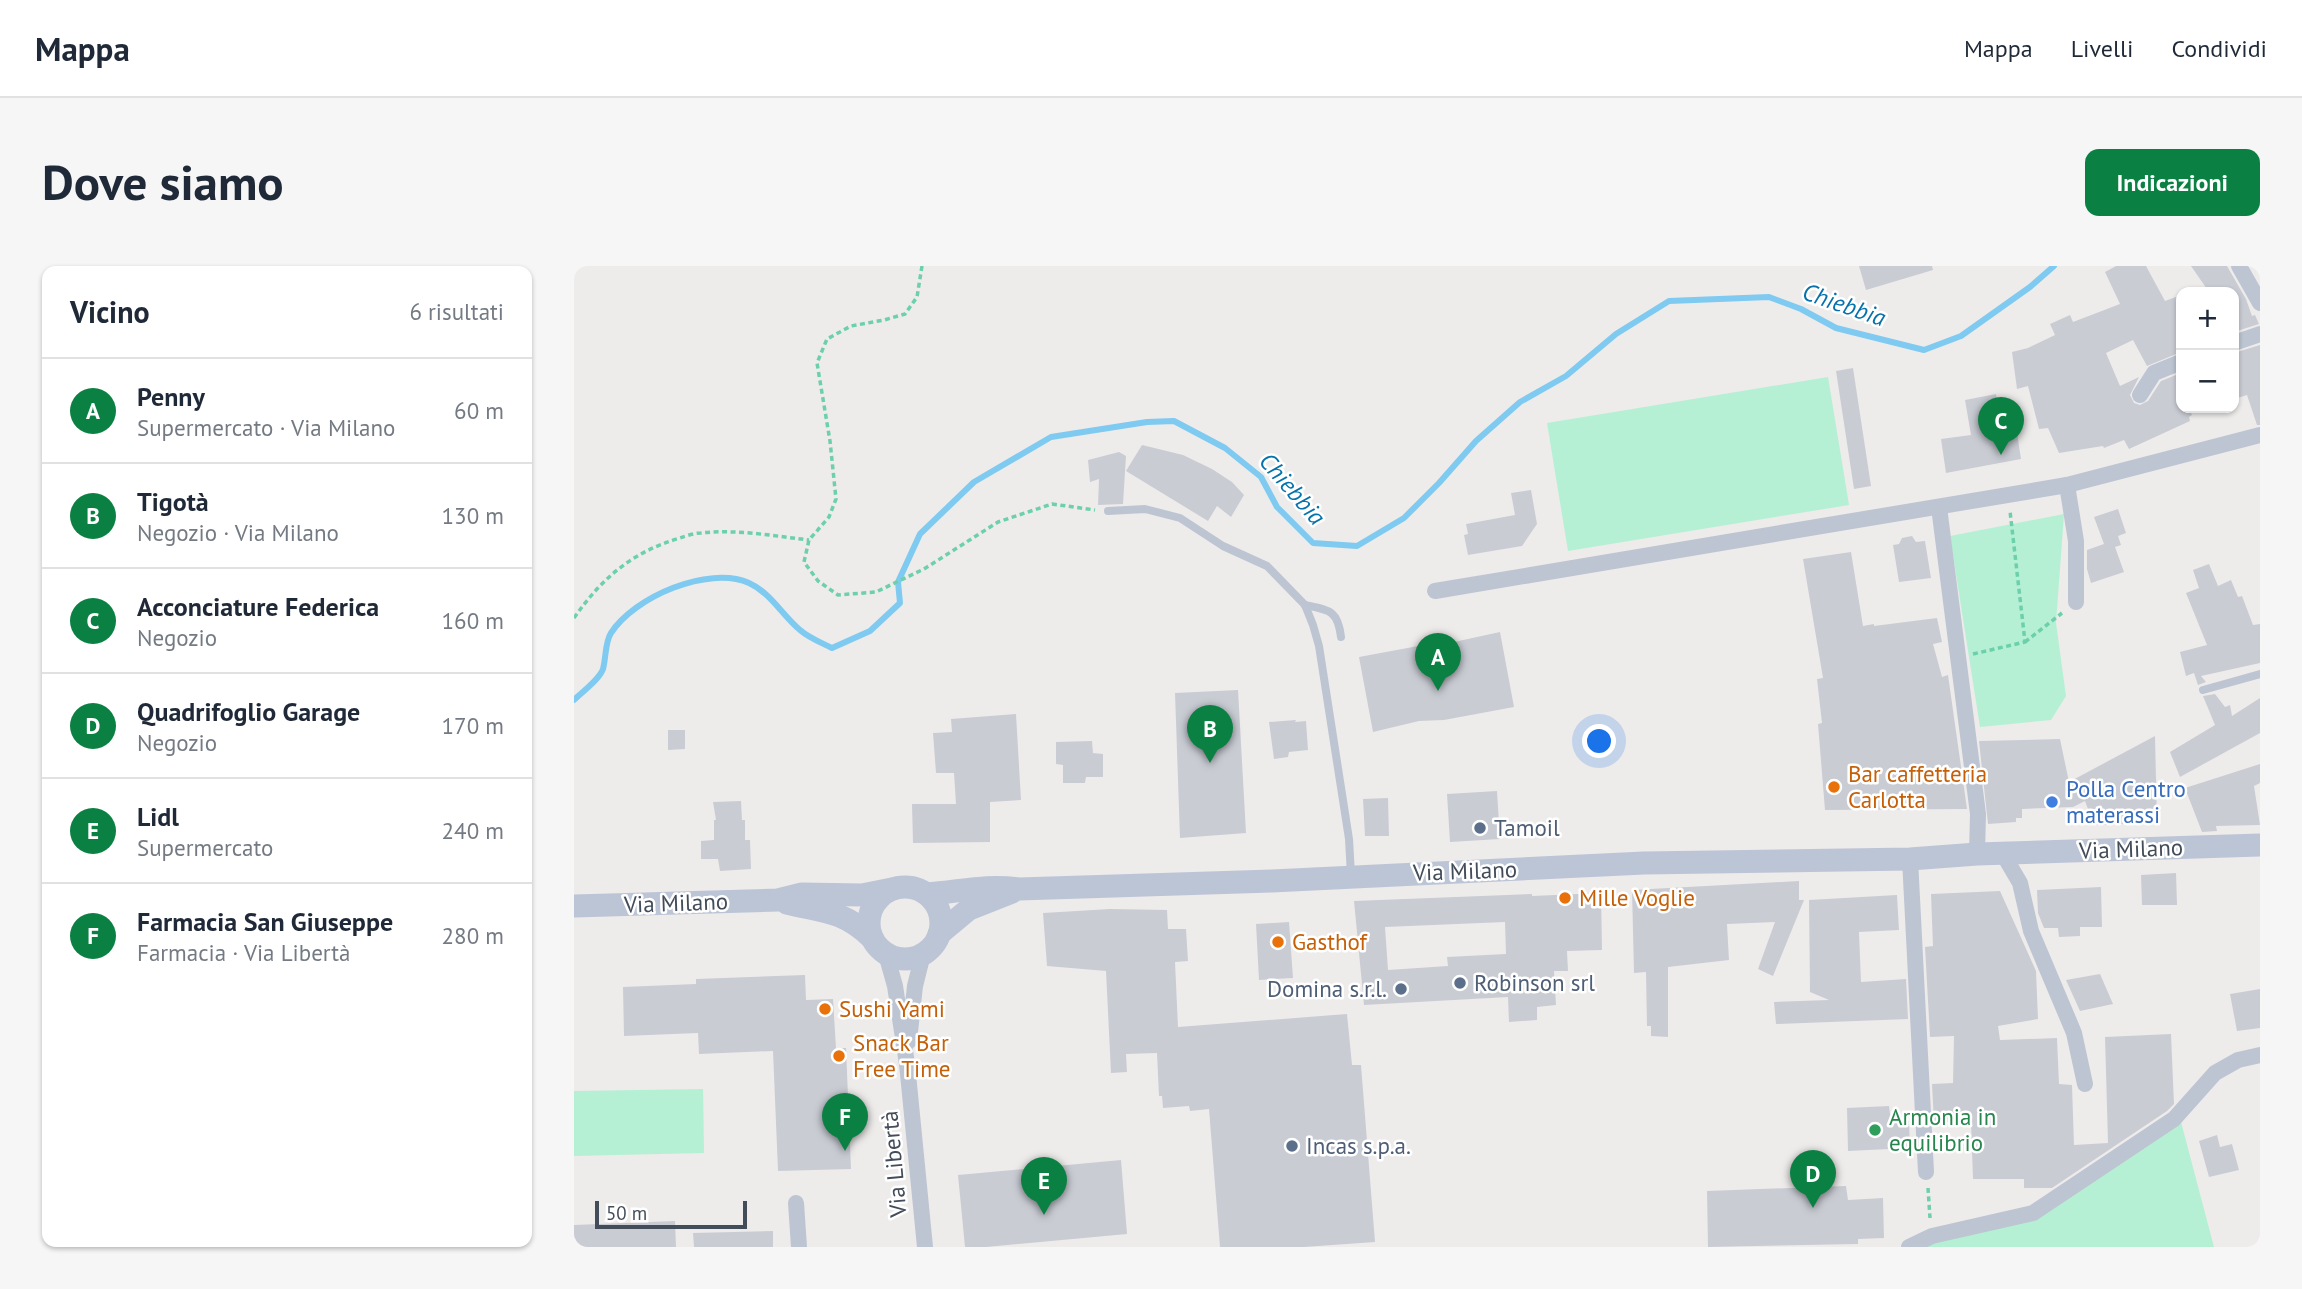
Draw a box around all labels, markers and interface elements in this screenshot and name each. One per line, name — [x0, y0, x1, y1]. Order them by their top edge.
text: Mappa — [35, 27, 130, 70]
text: Mappa — [1964, 33, 2033, 64]
text: Livelli — [2071, 33, 2133, 64]
text: Condividi — [2171, 33, 2267, 64]
button: Indicazioni — [2085, 149, 2260, 216]
text: Dove siamo — [42, 150, 284, 214]
water label: Chiebbia — [1798, 276, 1890, 333]
map controls — [2176, 287, 2239, 413]
button: + — [2176, 287, 2239, 350]
text: Vicino — [70, 292, 150, 331]
text: 6 risultati — [409, 297, 504, 326]
button: − — [2176, 350, 2239, 413]
text: Penny — [137, 380, 205, 413]
text: A — [86, 396, 100, 425]
text: 60 m — [454, 396, 504, 425]
pin: C — [1978, 397, 2024, 455]
text: Supermercato · Via Milano — [137, 413, 395, 442]
water label: Chiebbia — [1252, 446, 1332, 532]
text: Tigotà — [137, 485, 209, 518]
text: B — [86, 501, 100, 530]
text: 130 m — [442, 501, 504, 530]
text: Negozio · Via Milano — [137, 518, 339, 547]
text: Acconciature Federica — [137, 590, 379, 623]
text: C — [87, 606, 99, 635]
text: 160 m — [442, 606, 504, 635]
text: Negozio — [137, 623, 217, 652]
pin: A — [1415, 633, 1461, 691]
text: Quadrifoglio Garage — [137, 695, 360, 728]
pin: B — [1187, 705, 1233, 763]
text: D — [86, 711, 100, 740]
text: 170 m — [442, 711, 504, 740]
your location — [1582, 724, 1616, 758]
text: Negozio — [137, 728, 217, 757]
place label: Bar caffetteria Carlotta — [1848, 759, 1987, 814]
place label: Polla Centro materassi — [2066, 774, 2186, 829]
marker: Bar caffetteria Carlotta — [1826, 779, 1842, 795]
marker: Polla Centro materassi — [2044, 794, 2060, 810]
text: Lidl — [137, 800, 179, 833]
place label: Tamoil — [1494, 813, 1560, 842]
text: E — [87, 816, 99, 845]
text: 240 m — [442, 816, 504, 845]
marker: Tamoil — [1472, 820, 1488, 836]
street label: Via Milano — [2077, 832, 2184, 865]
text: Supermercato — [137, 833, 273, 862]
street label: Via Milano — [1411, 854, 1518, 887]
place label: Mille Voglie — [1579, 883, 1695, 912]
street label: Via Milano — [622, 886, 729, 919]
marker: Mille Voglie — [1557, 890, 1573, 906]
text: Farmacia San Giuseppe — [137, 905, 393, 938]
text: F — [87, 921, 99, 950]
text: 280 m — [442, 921, 504, 950]
place label: Gasthof — [1292, 927, 1369, 956]
marker: Gasthof — [1270, 934, 1286, 950]
text: Farmacia · Via Libertà — [137, 938, 351, 967]
place label: Robinson srl — [1474, 968, 1595, 997]
place label: Domina s.r.l. — [1267, 974, 1387, 1003]
marker: Robinson srl — [1452, 975, 1468, 991]
marker: Domina s.r.l. — [1393, 981, 1409, 997]
place label: Sushi Yami — [839, 994, 945, 1023]
marker: Sushi Yami — [817, 1001, 833, 1017]
place label: Snack Bar Free Time — [853, 1028, 951, 1083]
marker: Snack Bar Free Time — [831, 1048, 847, 1064]
pin: F — [822, 1093, 868, 1151]
place label: Armonia in equilibrio — [1889, 1102, 1996, 1157]
street label: Via Libertà — [874, 1110, 913, 1219]
marker: Armonia in equilibrio — [1867, 1122, 1883, 1138]
place label: Incas s.p.a. — [1306, 1131, 1411, 1160]
marker: Incas s.p.a. — [1284, 1138, 1300, 1154]
pin: D — [1790, 1150, 1836, 1208]
pin: E — [1021, 1157, 1067, 1215]
scale bar — [595, 1198, 747, 1230]
text: 50 m — [606, 1201, 647, 1225]

